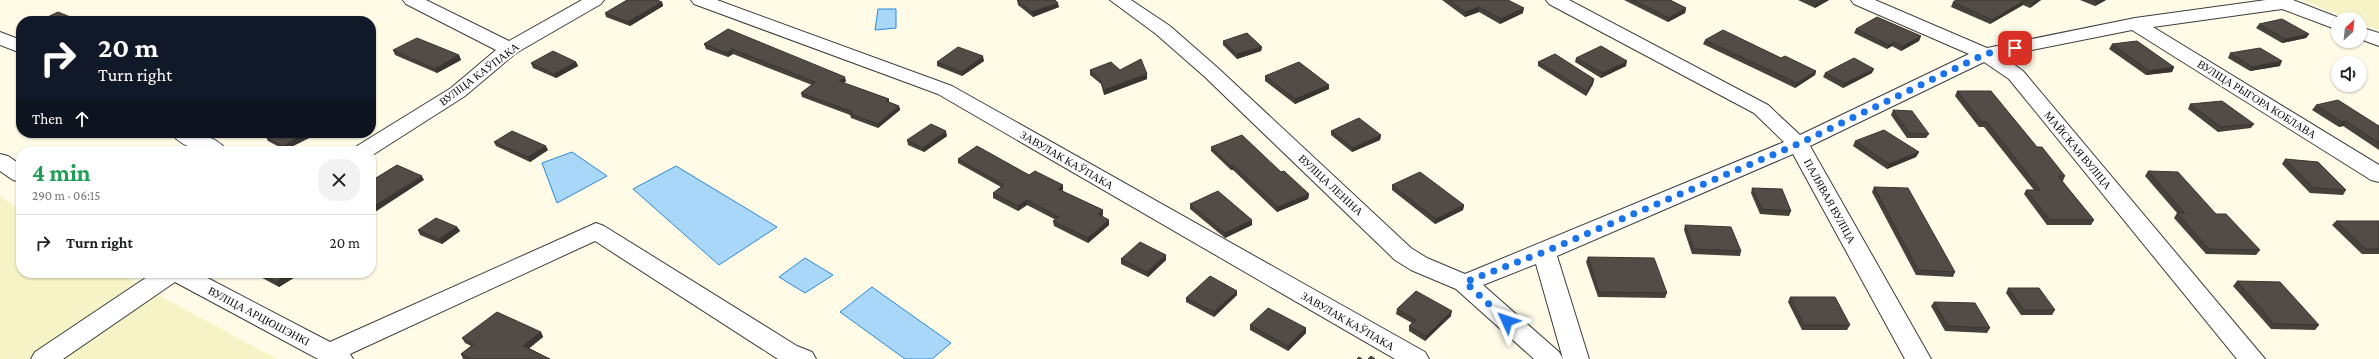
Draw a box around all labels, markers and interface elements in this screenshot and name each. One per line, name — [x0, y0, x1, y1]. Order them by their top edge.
north arrow — [2331, 12, 2367, 48]
map controls — [2331, 12, 2367, 92]
pin — [1998, 31, 2032, 65]
icon: right — [32, 32, 84, 84]
text: 20 m — [98, 32, 158, 63]
icon: arrive — [2004, 37, 2026, 59]
street label: ВУЛІЦА КАЎПАКА — [437, 40, 521, 108]
button: sound — [2331, 56, 2367, 92]
street label: ВУЛІЦА РЫГОРА КОБЛАВА — [2195, 57, 2319, 141]
text: Turn right — [98, 65, 172, 85]
icon: ahead — [71, 108, 93, 130]
street label: МАЙСКАЯ ВУЛІЦА — [2042, 109, 2114, 191]
text: Then — [32, 111, 63, 127]
street label: ЗАВУЛАК КАЎПАКА — [1018, 128, 1116, 192]
street label: ВУЛІЦА ЛЕНІНА — [1296, 152, 1366, 218]
street label: ПАЛЯВАЯ ВУЛІЦА — [1802, 157, 1858, 245]
text: 4 min — [32, 159, 91, 186]
button: close — [318, 159, 360, 201]
text: 290 m · 06:15 — [32, 188, 100, 203]
icon: right — [32, 232, 54, 254]
text: Turn right — [66, 235, 133, 251]
text: 20 m — [330, 235, 360, 251]
street label: ВУЛІЦА АРЦЮШЭНКІ — [206, 284, 312, 348]
street label: ЗАВУЛАК КАЎПАКА — [1299, 289, 1397, 353]
position arrow — [1486, 300, 1528, 342]

